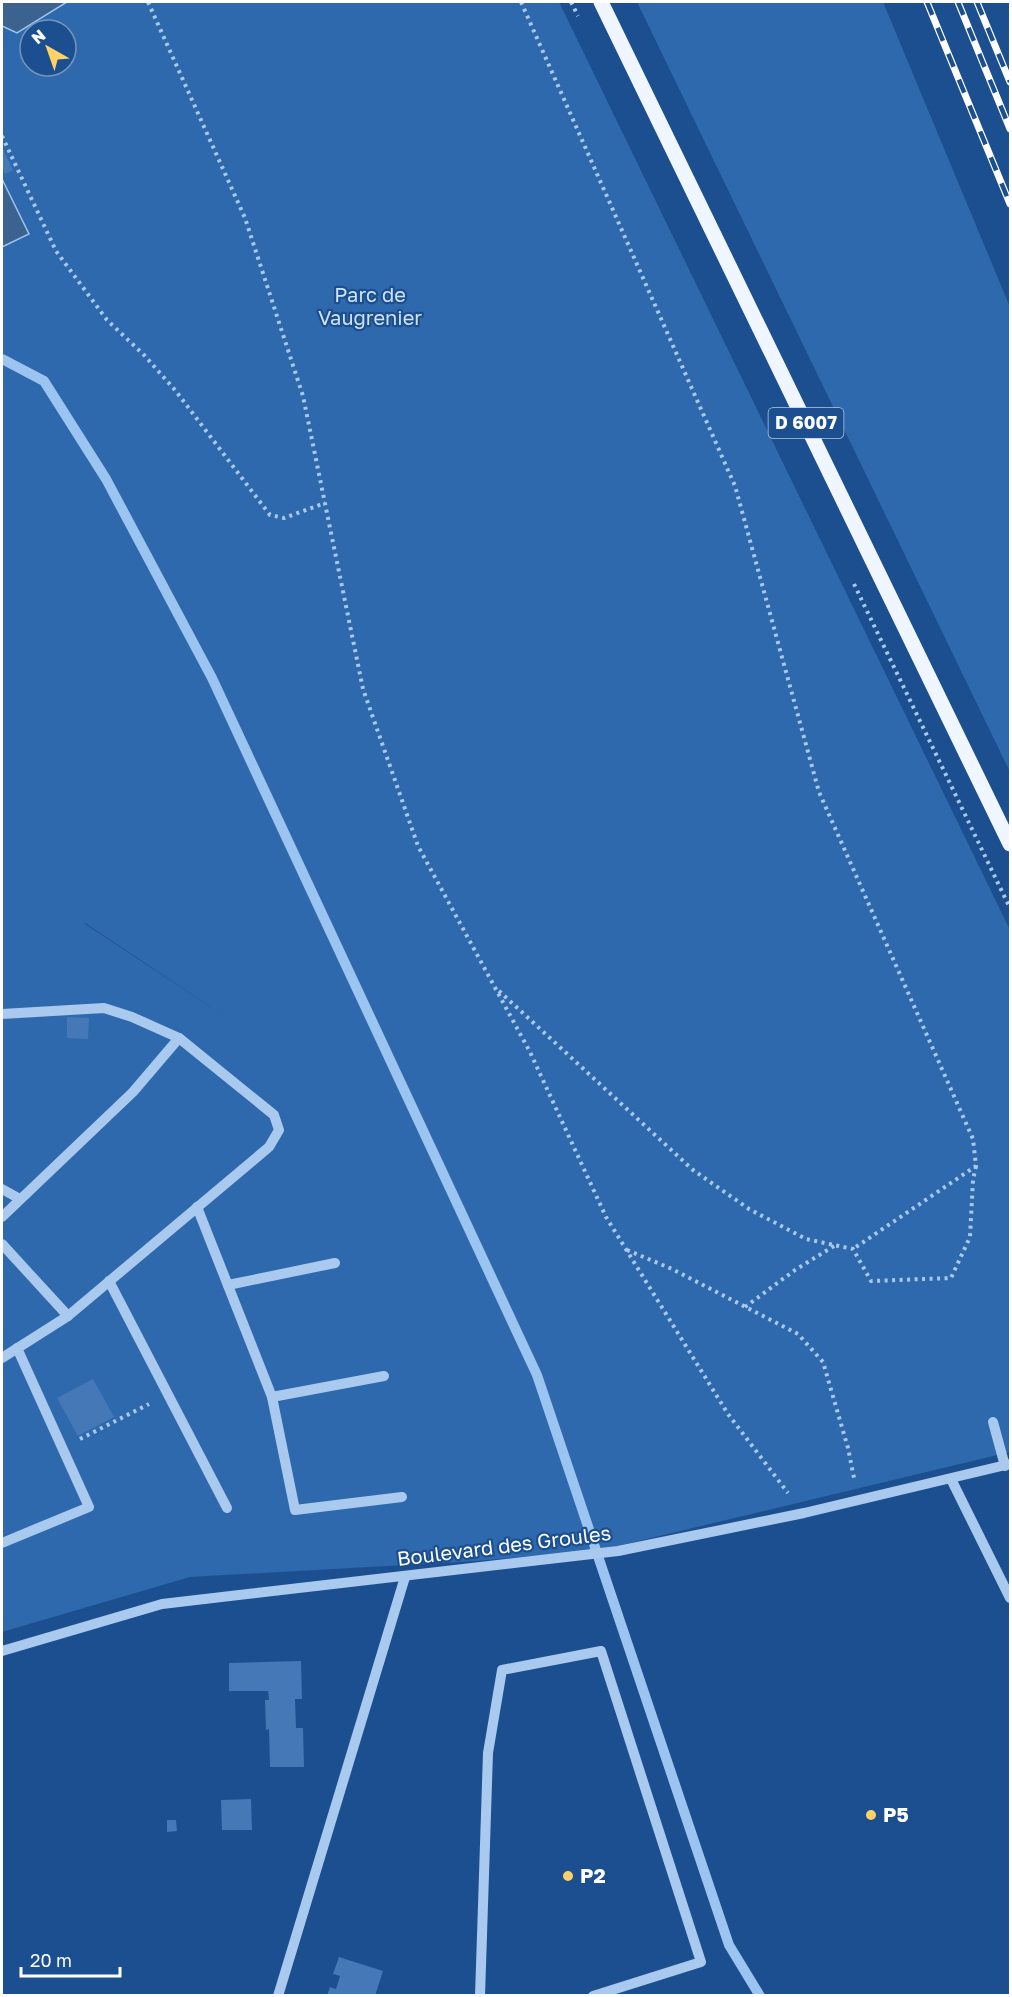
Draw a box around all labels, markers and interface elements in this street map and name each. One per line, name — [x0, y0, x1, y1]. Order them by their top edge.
north arrow — [18, 18, 78, 78]
text: N — [27, 25, 49, 48]
park label: Parc de Vaugrenier — [318, 282, 422, 329]
road number: D 6007 — [768, 408, 844, 438]
street label: Boulevard des Groules — [396, 1520, 612, 1570]
place label: P5 — [883, 1802, 909, 1826]
marker: P5 — [864, 1808, 878, 1822]
place label: P2 — [580, 1863, 606, 1887]
marker: P2 — [561, 1869, 575, 1883]
scale bar — [21, 1940, 120, 1978]
text: 20 m — [30, 1949, 72, 1971]

